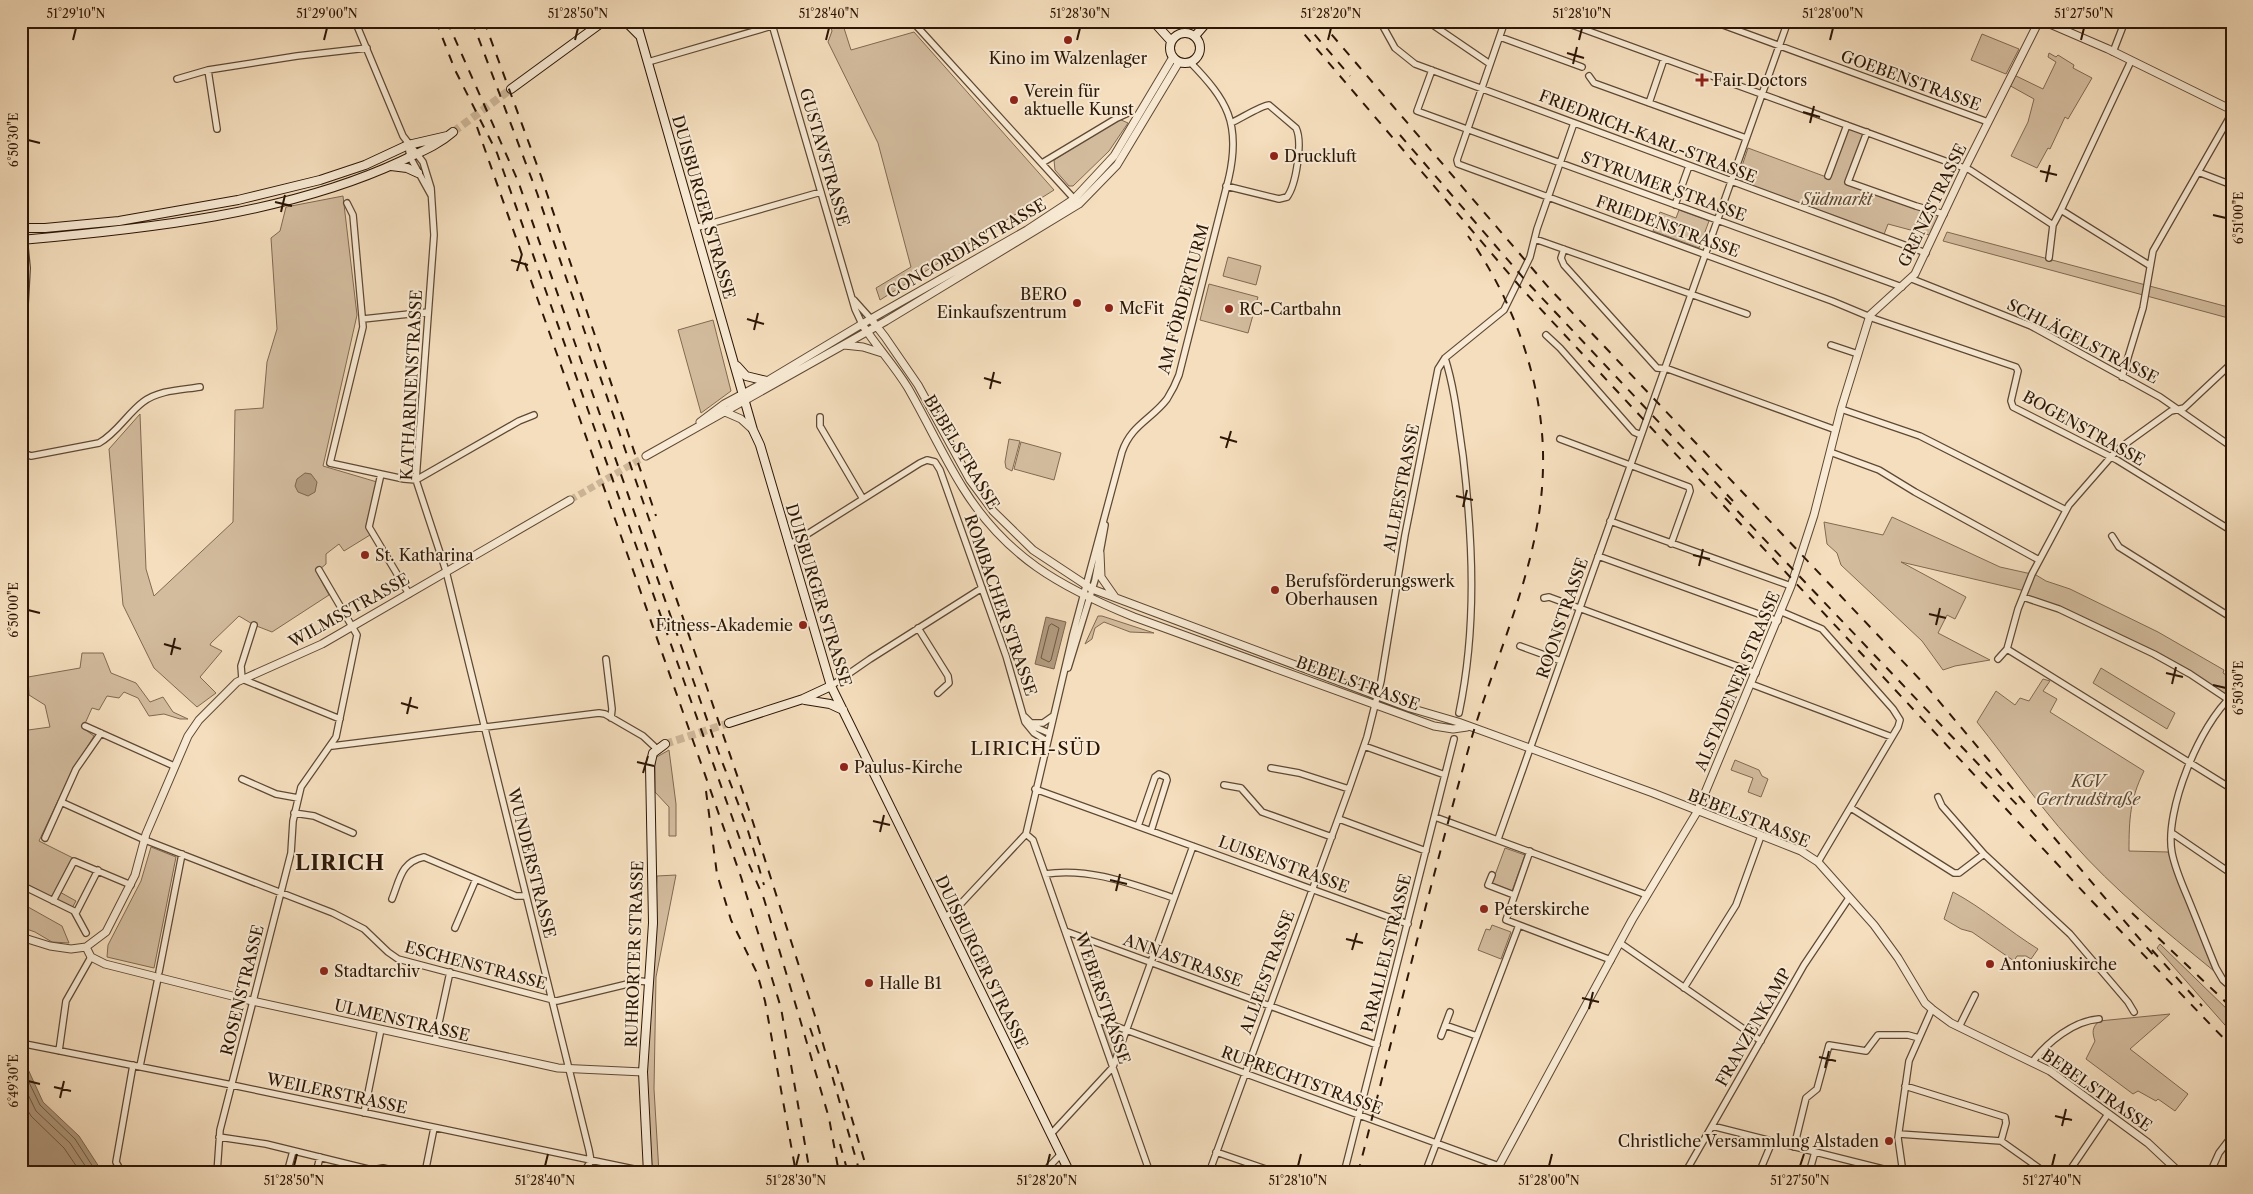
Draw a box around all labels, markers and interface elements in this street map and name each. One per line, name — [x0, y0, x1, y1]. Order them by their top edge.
text: 51°29'10"N — [47, 6, 106, 21]
text: 51°29'00"N — [296, 6, 358, 21]
text: 51°28'50"N — [548, 6, 608, 21]
text: 51°28'40"N — [799, 6, 859, 21]
text: 51°28'30"N — [1050, 6, 1110, 21]
text: 51°28'20"N — [1301, 6, 1362, 21]
text: 51°28'10"N — [1552, 6, 1612, 21]
text: 51°28'00"N — [1802, 6, 1864, 21]
text: 51°27'50"N — [2054, 6, 2114, 21]
marker: Kino im Walzenlager — [1062, 34, 1074, 46]
street label: GOEBENSTRASSE — [1838, 45, 1984, 115]
place label: Kino im Walzenlager — [989, 48, 1148, 68]
place label: Fair Doctors — [1713, 70, 1807, 90]
marker: Fair Doctors — [1695, 73, 1709, 87]
place label: Verein für aktuelle Kunst — [1023, 81, 1134, 119]
street label: FRIEDRICH-KARL-STRASSE — [1536, 85, 1760, 187]
street label: GUSTAVSTRASSE — [796, 86, 854, 228]
marker: Verein für aktuelle Kunst — [1008, 94, 1020, 106]
text: 6°50'30"E — [6, 113, 21, 167]
street label: DUISBURGER STRASSE — [668, 113, 740, 301]
street label: GRENZSTRASSE — [1893, 140, 1971, 270]
place label: Druckluft — [1284, 146, 1357, 166]
street label: STYRUMER STRASSE — [1579, 147, 1749, 225]
marker: Druckluft — [1268, 150, 1280, 162]
park label: Südmarkt — [1800, 189, 1874, 209]
street label: FRIEDENSTRASSE — [1593, 191, 1743, 261]
text: 6°51'00"E — [2231, 192, 2246, 244]
street label: CONCORDIASTRASSE — [882, 194, 1050, 302]
street label: AM FÖRDERTURM — [1153, 222, 1213, 377]
place label: BERO Einkaufszentrum — [937, 284, 1067, 322]
street label: KATHARINENSTRASSE — [396, 289, 426, 481]
street label: SCHLÄGELSTRASSE — [2004, 294, 2162, 388]
marker: BERO Einkaufszentrum — [1071, 297, 1083, 309]
place label: McFit — [1119, 298, 1164, 318]
place label: RC-Cartbahn — [1239, 299, 1341, 319]
marker: McFit — [1103, 302, 1115, 314]
marker: RC-Cartbahn — [1223, 303, 1235, 315]
street label: BOGENSTRASSE — [2019, 386, 2149, 470]
street label: BEBELSTRASSE — [920, 391, 1004, 513]
street label: ALLEESTRASSE — [1379, 422, 1423, 555]
street label: DUISBURGER STRASSE — [782, 501, 856, 689]
street label: ROMBACHER STRASSE — [961, 512, 1041, 698]
place label: St. Katharina — [375, 545, 474, 565]
marker: St. Katharina — [359, 549, 371, 561]
street label: ROONSTRASSE — [1532, 555, 1592, 681]
street label: WILMSSTRASSE — [284, 569, 413, 652]
place label: Berufsförderungswerk Oberhausen — [1285, 571, 1455, 609]
text: 6°50'00"E — [6, 582, 21, 638]
marker: Berufsförderungswerk Oberhausen — [1269, 584, 1281, 596]
street label: ALSTADENER STRASSE — [1690, 588, 1784, 775]
place label: Fitness-Akademie — [656, 615, 793, 635]
marker: Fitness-Akademie — [797, 619, 809, 631]
street label: BEBELSTRASSE — [1293, 651, 1423, 715]
text: 6°50'30"E — [2231, 661, 2246, 715]
district label: LIRICH-SÜD — [970, 737, 1102, 760]
place label: Paulus-Kirche — [854, 757, 963, 777]
marker: Paulus-Kirche — [838, 761, 850, 773]
park label: KGV Gertrudstraße — [2036, 771, 2142, 809]
street label: BEBELSTRASSE — [1685, 784, 1813, 852]
street label: WUNDERSTRASSE — [503, 785, 560, 940]
street label: LUISENSTRASSE — [1216, 831, 1352, 897]
district label: LIRICH — [295, 850, 385, 875]
street label: RUHRORTER STRASSE — [621, 860, 647, 1048]
street label: DUISBURGER STRASSE — [931, 872, 1033, 1052]
street label: PARALLELSTRASSE — [1357, 872, 1415, 1034]
place label: Peterskirche — [1494, 899, 1589, 919]
marker: Peterskirche — [1478, 903, 1490, 915]
street label: ALLEESTRASSE — [1235, 907, 1299, 1038]
street label: ROSENSTRASSE — [216, 923, 268, 1057]
street label: WEBERSTRASSE — [1071, 929, 1135, 1066]
street label: ANNASTRASSE — [1120, 929, 1245, 991]
street label: ESCHENSTRASSE — [403, 936, 549, 994]
place label: Antoniuskirche — [1999, 954, 2117, 974]
marker: Antoniuskirche — [1984, 958, 1996, 970]
place label: Stadtarchiv — [334, 961, 420, 981]
street label: FRANZENKAMP — [1711, 964, 1795, 1090]
marker: Stadtarchiv — [318, 965, 330, 977]
place label: Halle B1 — [879, 973, 942, 993]
marker: Halle B1 — [863, 977, 875, 989]
street label: ULMENSTRASSE — [332, 995, 472, 1045]
street label: RUPRECHTSTRASSE — [1219, 1041, 1385, 1119]
street label: BEBELSTRASSE — [2038, 1044, 2156, 1136]
text: 6°49'30"E — [6, 1054, 21, 1108]
street label: WEILERSTRASSE — [264, 1068, 409, 1118]
place label: Christliche Versammlung Alstaden — [1618, 1131, 1879, 1151]
marker: Christliche Versammlung Alstaden — [1883, 1135, 1895, 1147]
text: 51°28'50"N — [264, 1173, 324, 1188]
text: 51°28'40"N — [515, 1173, 575, 1188]
text: 51°28'30"N — [766, 1173, 826, 1188]
text: 51°28'20"N — [1017, 1173, 1078, 1188]
text: 51°28'10"N — [1268, 1173, 1328, 1188]
text: 51°28'00"N — [1518, 1173, 1580, 1188]
text: 51°27'50"N — [1770, 1173, 1830, 1188]
text: 51°27'40"N — [2022, 1173, 2082, 1188]

